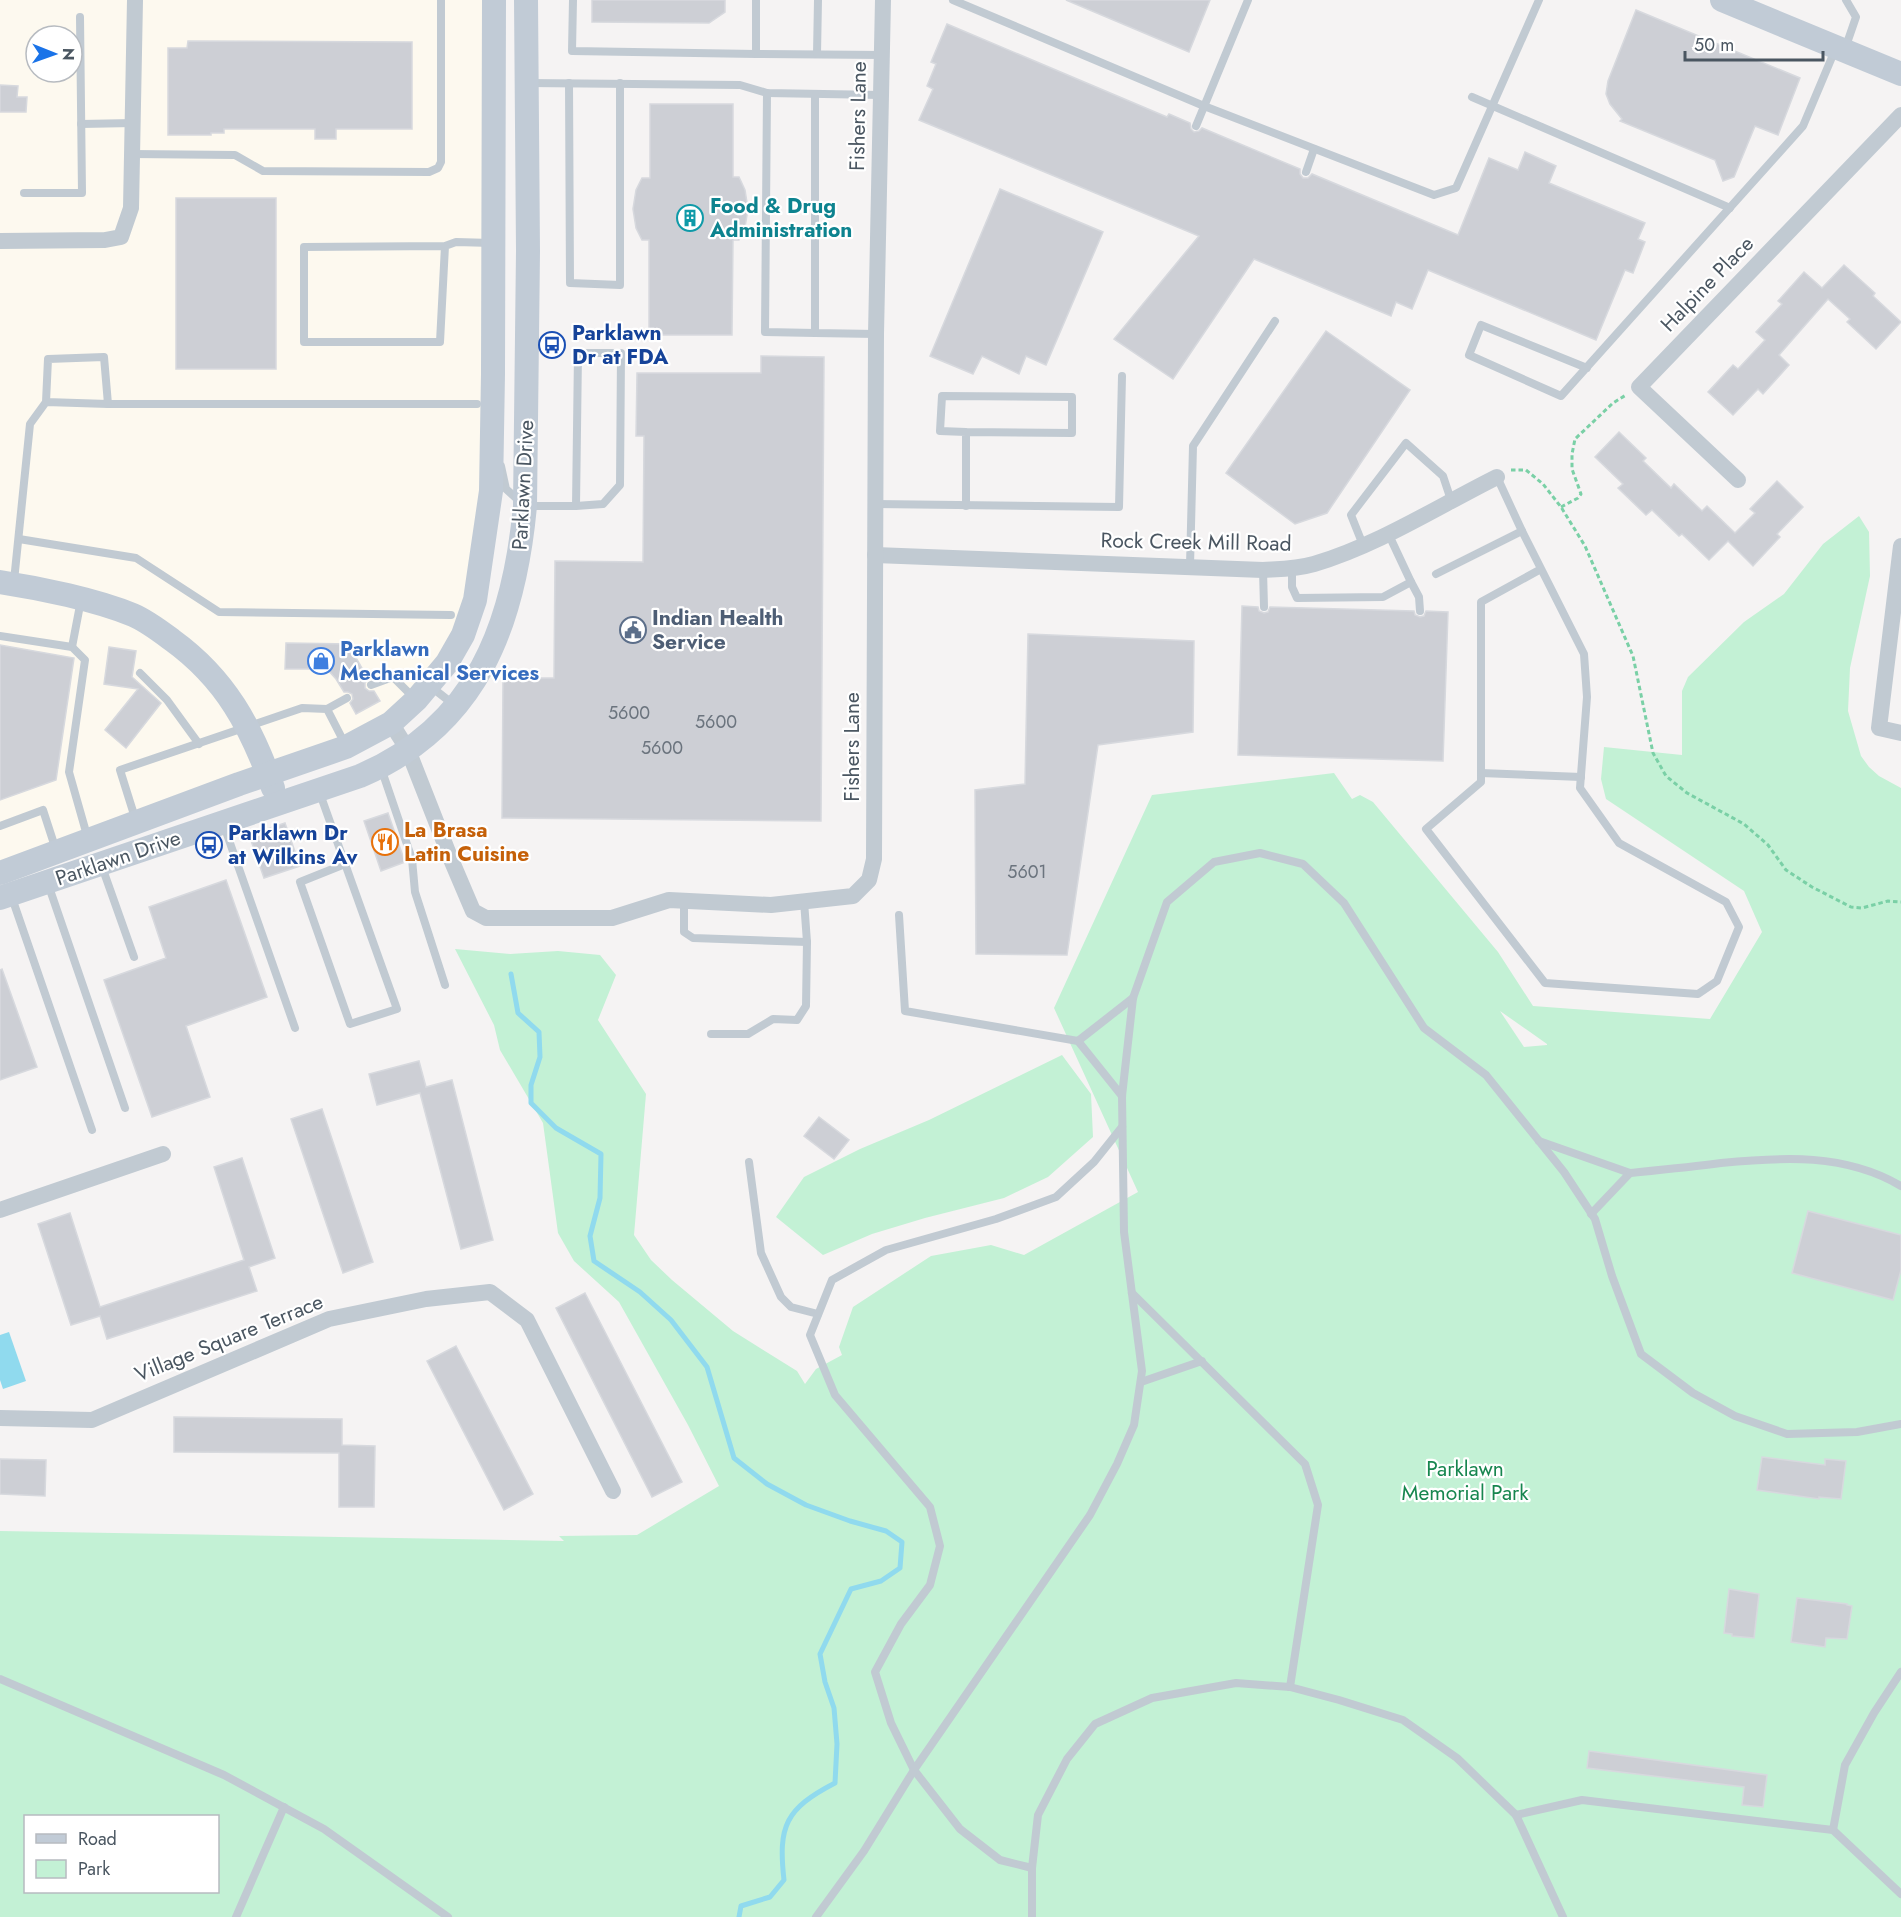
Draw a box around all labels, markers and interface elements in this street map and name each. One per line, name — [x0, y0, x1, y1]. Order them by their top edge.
north arrow — [24, 24, 84, 84]
scale bar — [1685, 24, 1823, 62]
text: 50 m — [1694, 32, 1734, 58]
text: N — [57, 48, 80, 61]
street label: Fishers Lane — [842, 61, 874, 171]
place label: Food & Drug Administration — [709, 191, 852, 245]
building icon: Food & Drug Administration — [675, 203, 705, 233]
street label: Halpine Place — [1654, 229, 1761, 339]
place label: Parklawn Dr at FDA — [572, 318, 669, 372]
bus stop icon: Parklawn Dr at FDA — [537, 330, 567, 360]
street label: Parklawn Drive — [505, 419, 541, 551]
street label: Rock Creek Mill Road — [1100, 525, 1292, 559]
place label: Indian Health Service — [652, 603, 783, 657]
public building icon: Indian Health Service — [618, 615, 648, 645]
place label: Parklawn Mechanical Services — [340, 634, 540, 688]
shop icon: Parklawn Mechanical Services — [306, 646, 336, 676]
street label: Fishers Lane — [837, 692, 867, 802]
house number: 5600 — [608, 700, 650, 726]
house number: 5600 — [695, 709, 737, 735]
house number: 5600 — [641, 735, 683, 761]
place label: La Brasa Latin Cuisine — [404, 815, 529, 869]
place label: Parklawn Dr at Wilkins Av — [228, 818, 358, 872]
street label: Parklawn Drive — [51, 823, 185, 893]
restaurant icon: La Brasa Latin Cuisine — [370, 827, 400, 857]
bus stop icon: Parklawn Dr at Wilkins Av — [194, 830, 224, 860]
house number: 5601 — [1007, 859, 1047, 885]
street label: Village Square Terrace — [130, 1286, 328, 1389]
park label: Parklawn Memorial Park — [1402, 1454, 1529, 1508]
legend — [24, 1815, 219, 1893]
text: Road — [78, 1826, 117, 1852]
text: Park — [78, 1856, 110, 1882]

